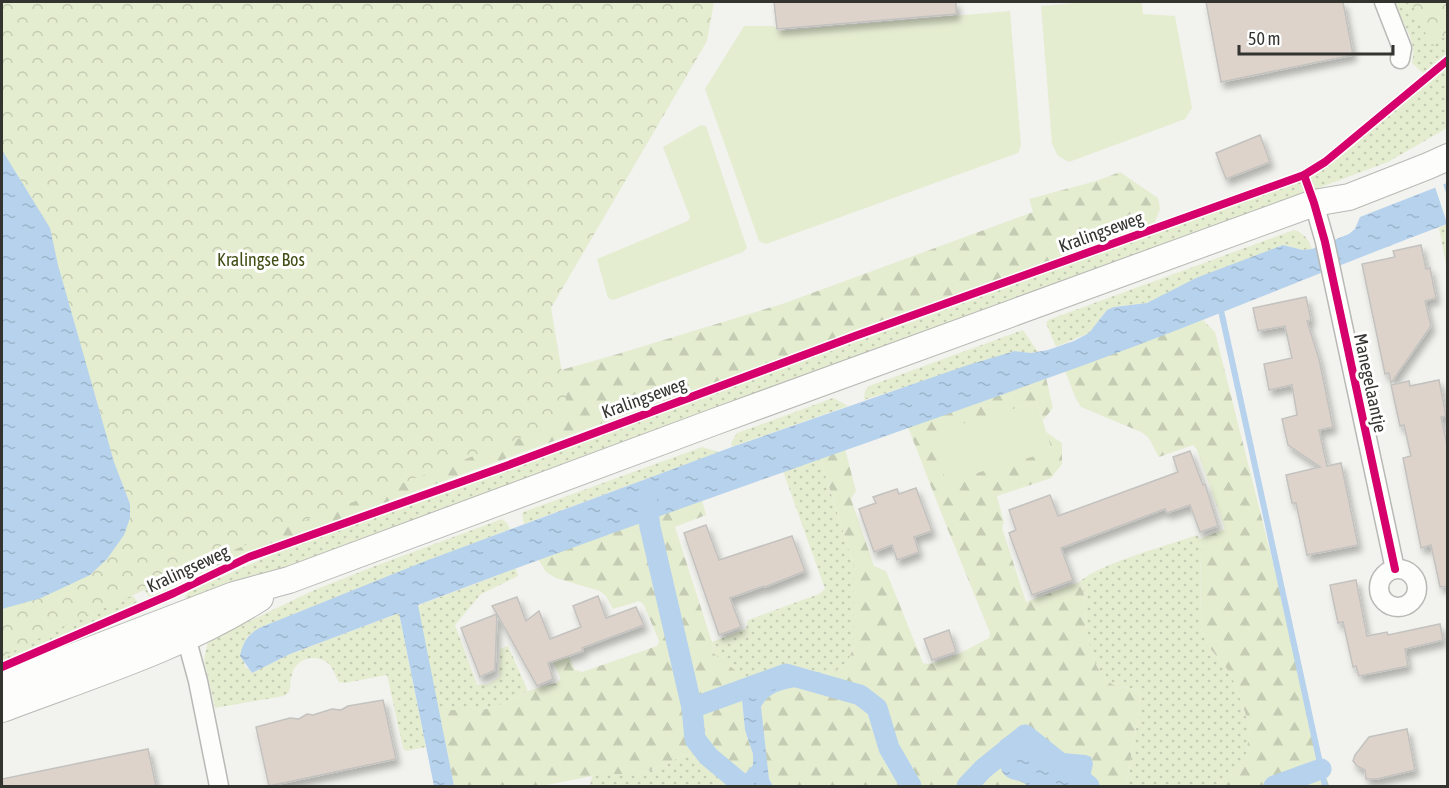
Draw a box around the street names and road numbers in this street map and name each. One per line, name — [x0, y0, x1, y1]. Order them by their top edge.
street label: Kralingseweg — [1056, 206, 1146, 257]
street label: Manegelaantje — [1350, 331, 1391, 434]
street label: Kralingseweg — [599, 372, 689, 423]
street label: Kralingseweg — [143, 540, 232, 597]

